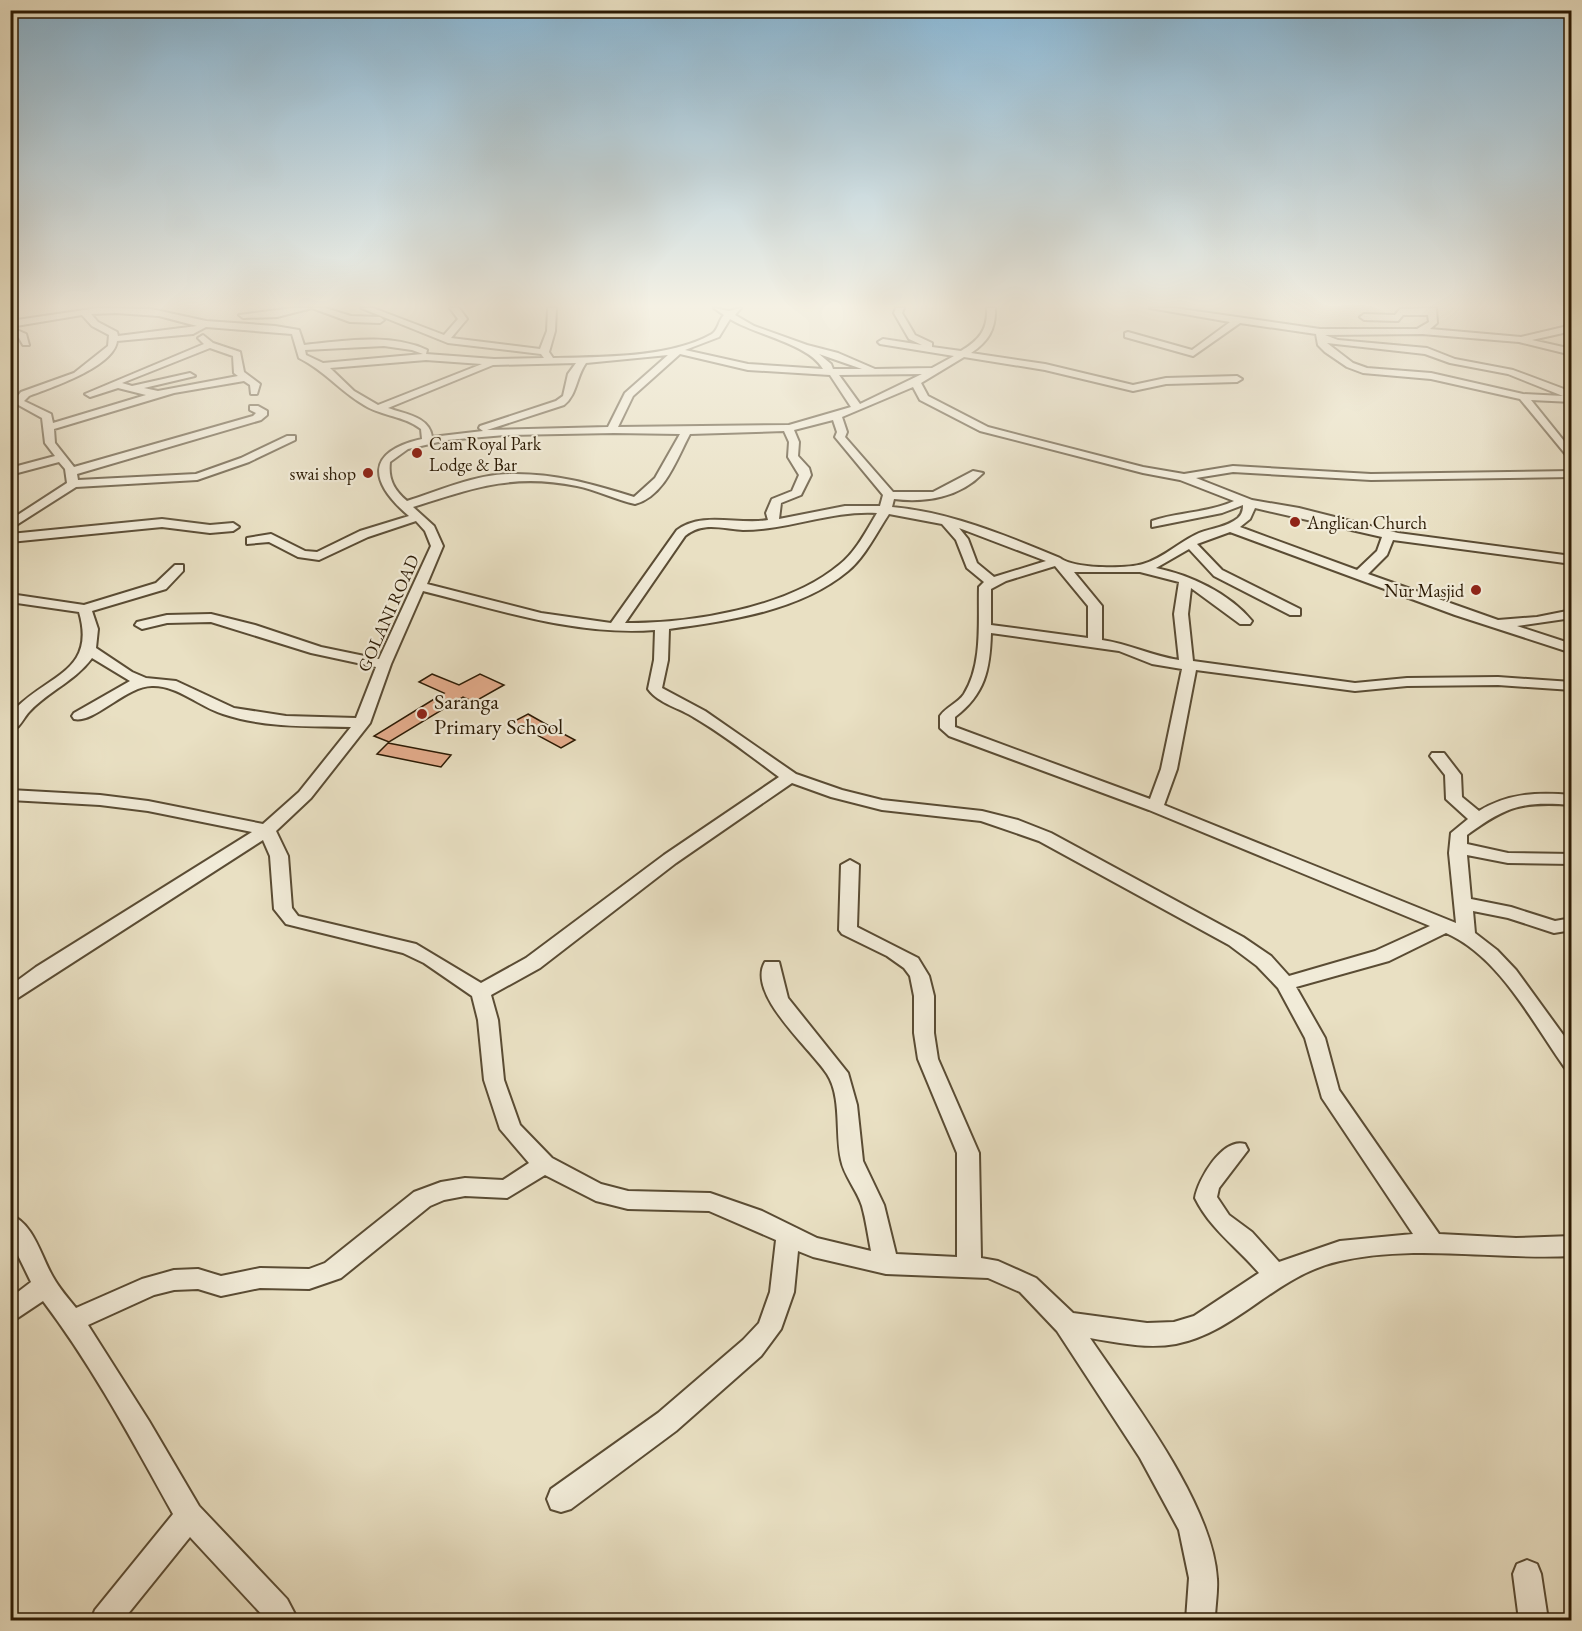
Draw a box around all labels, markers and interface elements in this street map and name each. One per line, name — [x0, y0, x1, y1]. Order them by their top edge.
place label: Cam Royal Park Lodge & Bar — [429, 432, 542, 476]
marker: Cam Royal Park Lodge & Bar — [410, 446, 424, 460]
place label: swai shop — [290, 462, 356, 485]
marker: swai shop — [361, 466, 375, 480]
place label: Anglican Church — [1306, 511, 1427, 534]
marker: Anglican Church — [1288, 515, 1302, 529]
street label: GOLANI ROAD — [352, 551, 424, 675]
place label: Nur Masjid — [1384, 579, 1465, 602]
marker: Nur Masjid — [1469, 583, 1483, 597]
place label: Saranga Primary School — [434, 687, 563, 741]
marker: Saranga Primary School — [415, 707, 429, 721]

